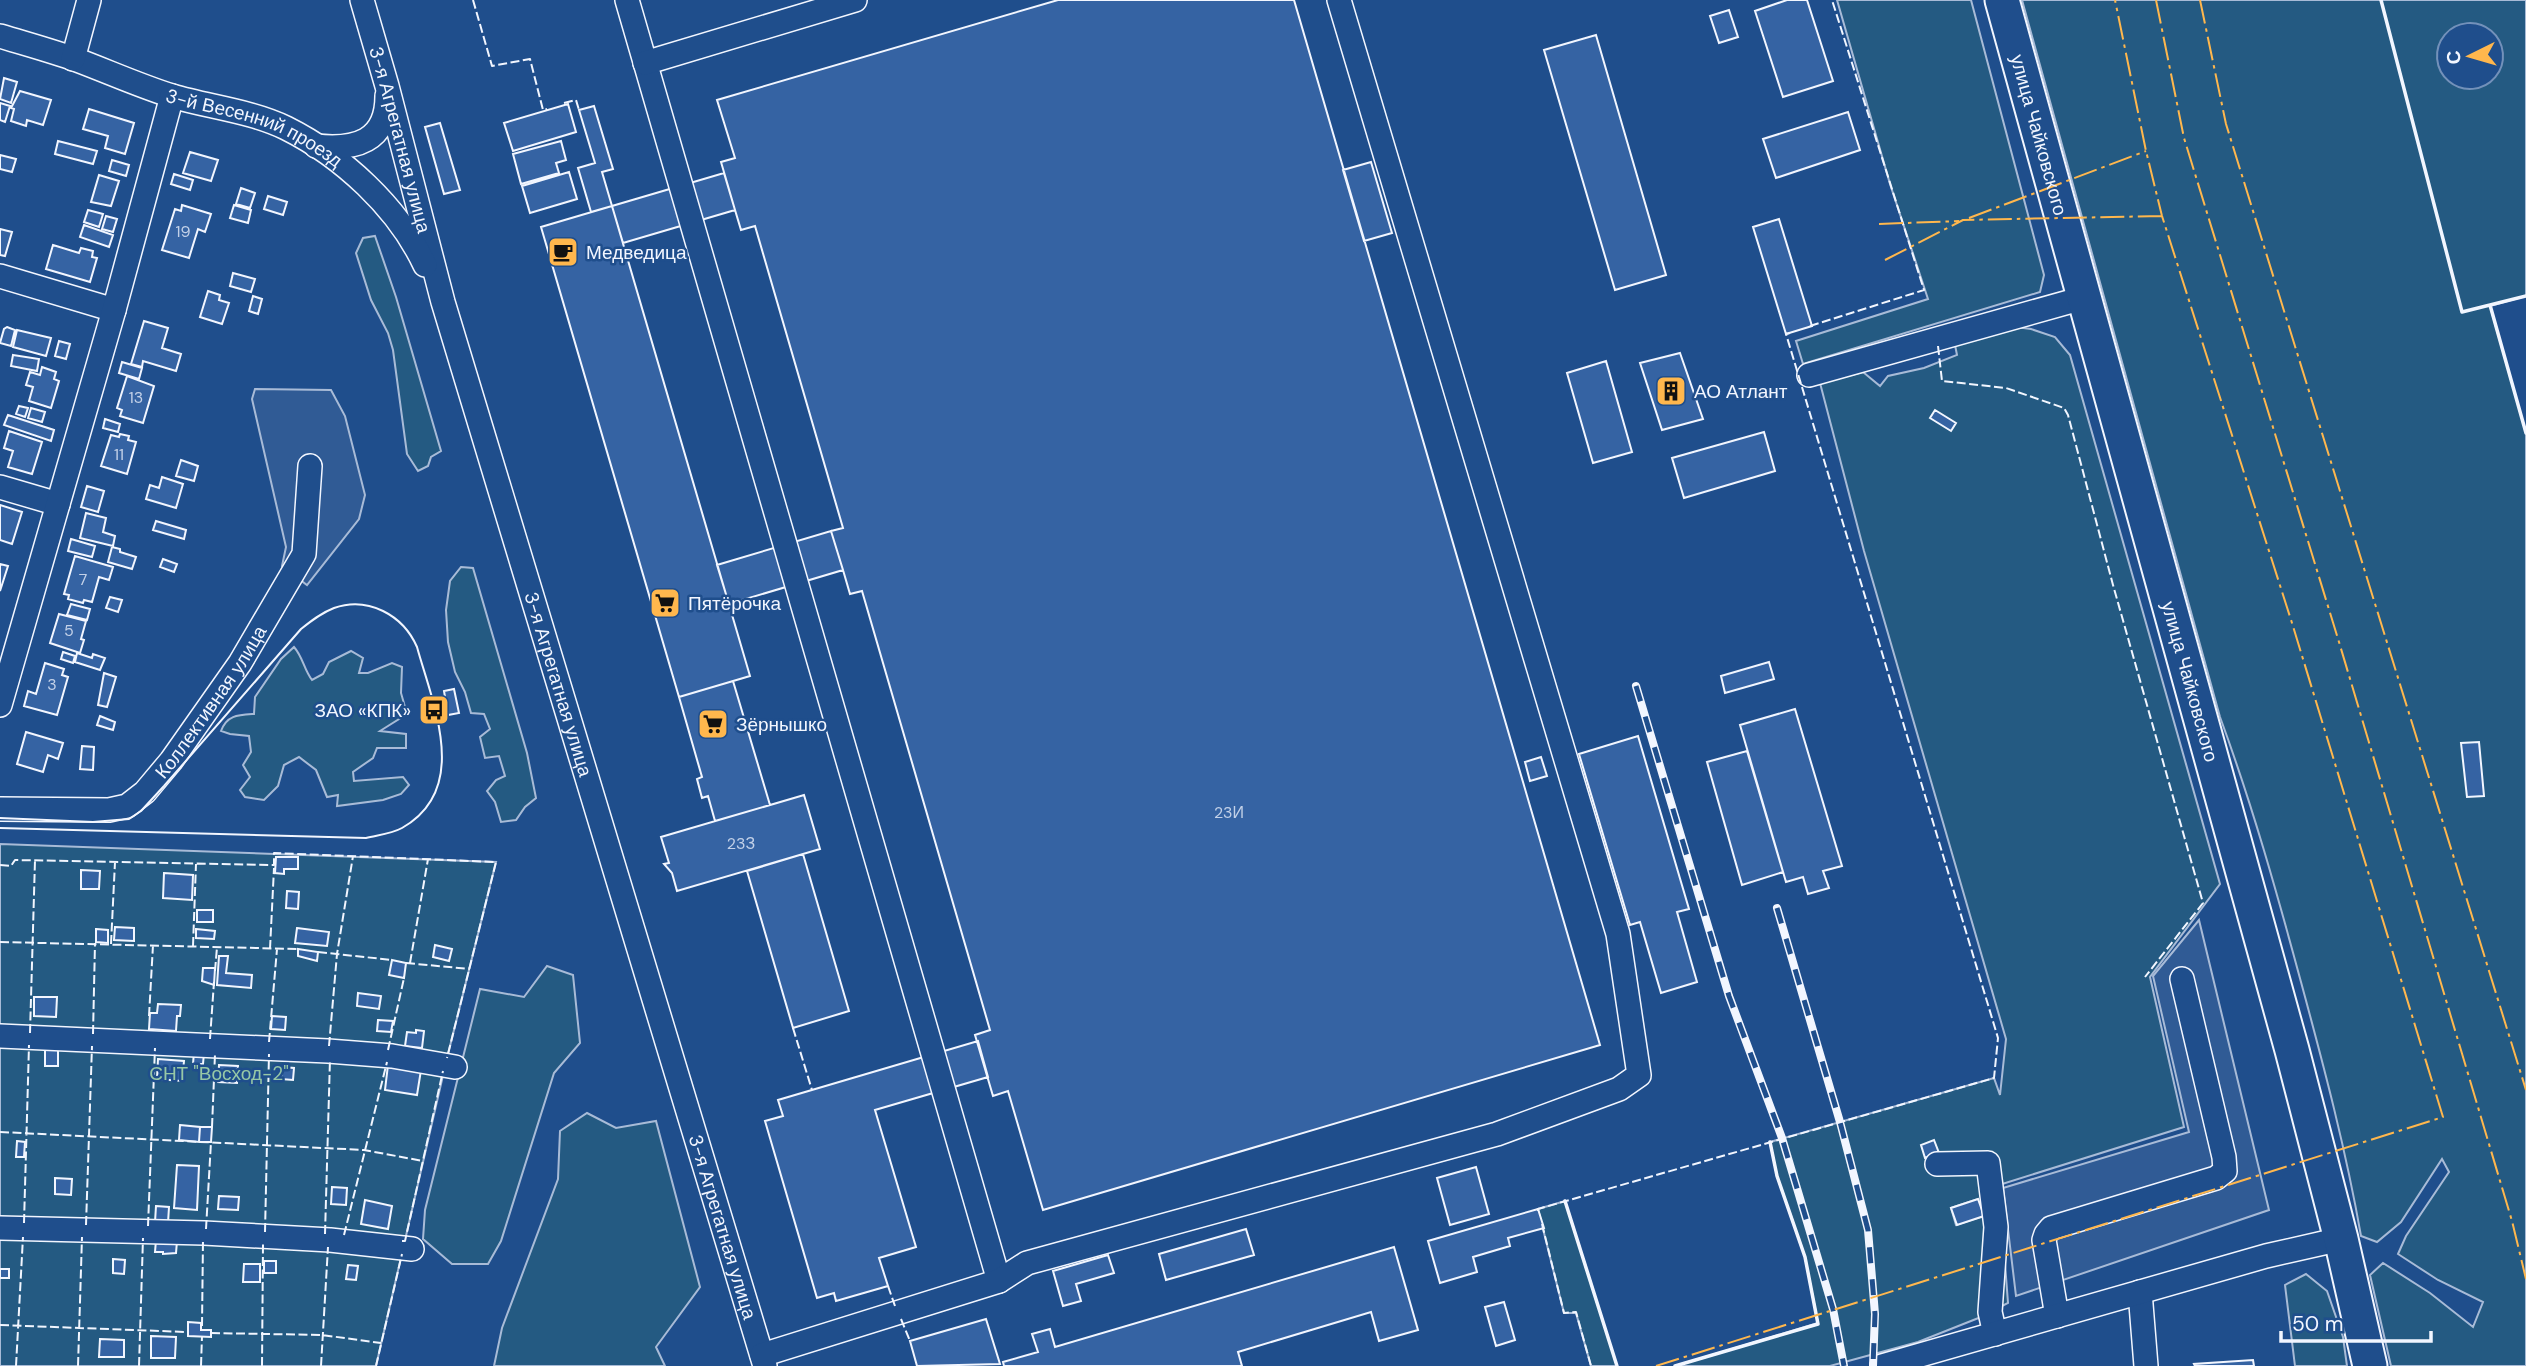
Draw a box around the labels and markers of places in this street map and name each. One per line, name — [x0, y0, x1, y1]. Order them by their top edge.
cafe icon: Медведица — [546, 235, 580, 269]
place label: Медведица — [586, 240, 687, 265]
building icon: АО Атлант — [1654, 374, 1688, 408]
place label: АО Атлант — [1694, 379, 1788, 404]
supermarket icon: Пятёрочка — [648, 586, 682, 620]
place label: Пятёрочка — [688, 591, 782, 616]
bus stop icon: ЗАО «КПК» — [417, 693, 451, 727]
place label: ЗАО «КПК» — [314, 698, 411, 723]
supermarket icon: Зёрнышко — [696, 707, 730, 741]
place label: Зёрнышко — [736, 712, 827, 737]

